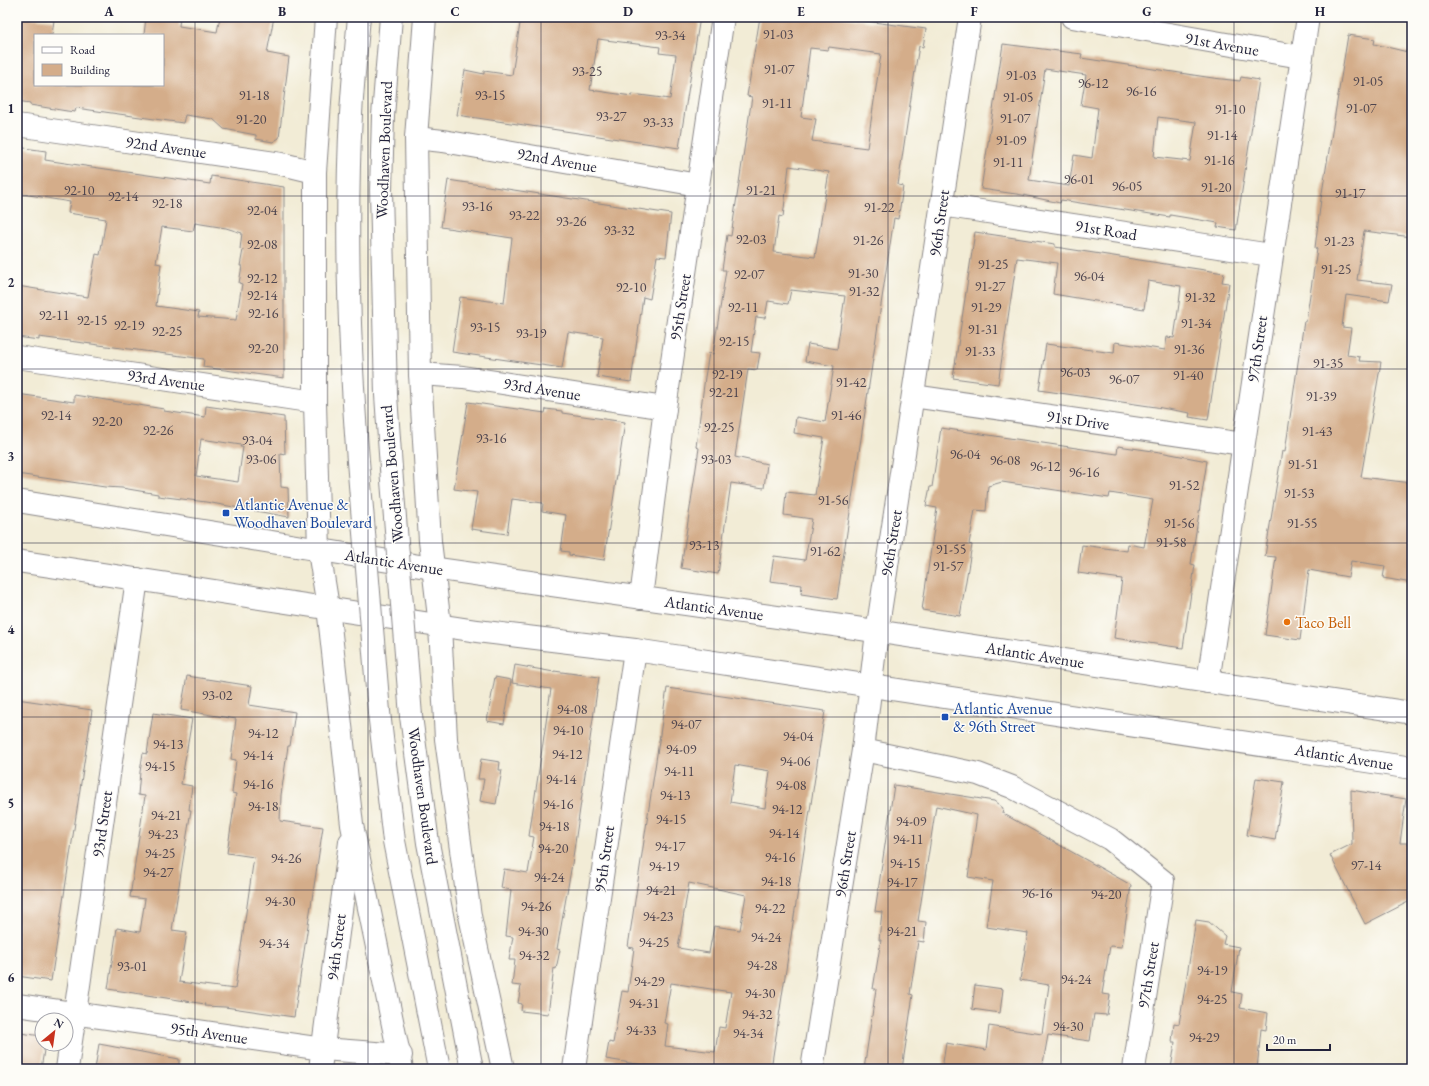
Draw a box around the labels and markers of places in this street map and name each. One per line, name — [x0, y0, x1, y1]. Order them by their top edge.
place label: Atlantic Avenue & Woodhaven Boulevard — [233, 494, 373, 533]
marker: Atlantic Avenue & Woodhaven Boulevard — [221, 508, 231, 518]
place label: Taco Bell — [1295, 612, 1351, 633]
marker: Taco Bell — [1282, 617, 1292, 627]
place label: Atlantic Avenue & 96th Street — [952, 698, 1052, 737]
marker: Atlantic Avenue & 96th Street — [940, 712, 950, 722]

